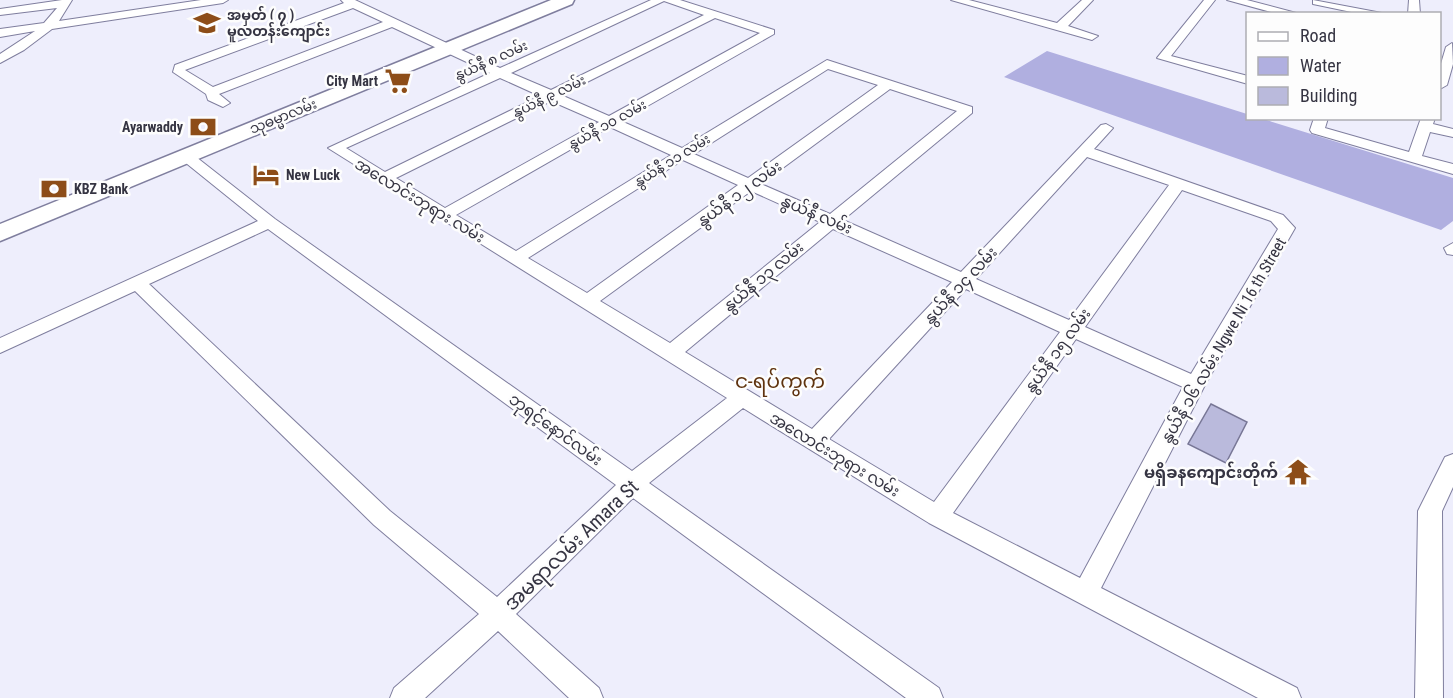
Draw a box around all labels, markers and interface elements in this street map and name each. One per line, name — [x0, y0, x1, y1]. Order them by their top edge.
place label: အမှတ် ( ၇ ) မူလတန်းကျောင်း — [227, 5, 330, 43]
school or university icon: အမှတ် ( ၇ ) မူလတန်းကျောင်း — [192, 8, 222, 38]
legend — [1246, 12, 1441, 120]
text: Road — [1300, 25, 1336, 46]
street label: နွယ်နီ ၈ လမ်း — [451, 35, 532, 87]
text: Water — [1300, 55, 1342, 76]
supermarket icon: City Mart — [383, 66, 413, 96]
street label: နွယ်နီ ၉ လမ်း — [509, 70, 590, 124]
place label: City Mart — [326, 73, 378, 89]
text: Building — [1300, 85, 1357, 106]
street label: သုဓမ္မာလမ်း — [246, 93, 321, 141]
street label: နွယ်နီ ၁၀ လမ်း — [564, 94, 651, 156]
bank icon: Ayarwaddy — [188, 112, 218, 142]
place label: Ayarwaddy — [122, 119, 184, 135]
street label: နွယ်နီ ၁၁ လမ်း — [630, 129, 715, 193]
street label: အလောင်းဘုရား လမ်း — [349, 152, 489, 251]
street label: နွယ်နီ ၁၂ လမ်း — [692, 155, 788, 234]
hotel icon: New Luck — [251, 160, 281, 190]
place label: New Luck — [286, 167, 340, 183]
bank icon: KBZ Bank — [39, 174, 69, 204]
place label: KBZ Bank — [74, 181, 129, 197]
street label: နွယ်နီ လမ်း — [777, 189, 856, 242]
street label: နွယ်နီ ၁၆ လမ်း Ngwe Ni 16 th Street — [1155, 233, 1294, 448]
street label: နွယ်နီ ၁၃ လမ်း — [718, 236, 810, 318]
street label: နွယ်နီ ၁၄ လမ်း — [918, 241, 1004, 331]
street label: နွယ်နီ ၁၅ လမ်း — [1019, 303, 1098, 399]
district label: င-ရပ်ကွက် — [735, 367, 825, 397]
street label: ဘုရင့်နောင်လမ်း — [502, 388, 607, 474]
street label: အလောင်းဘုရား လမ်း — [764, 406, 904, 505]
temple icon: မရှိခနကျောင်းတိုက် — [1283, 457, 1313, 487]
place label: မရှိခနကျောင်းတိုက် — [1144, 461, 1278, 486]
street label: အမရာလမ်း Amara St — [497, 473, 646, 618]

